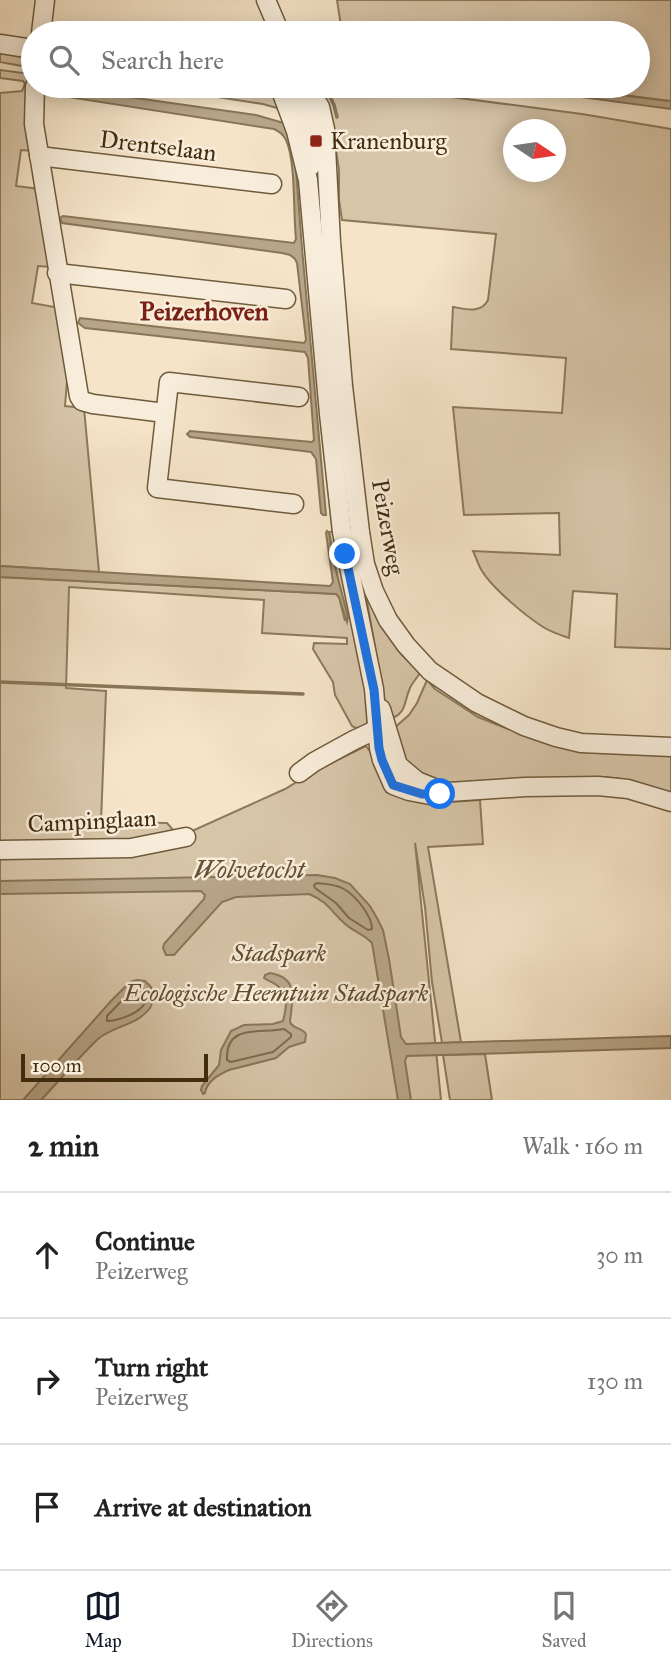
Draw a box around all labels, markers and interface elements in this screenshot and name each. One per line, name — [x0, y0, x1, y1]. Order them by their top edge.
search box — [21, 21, 650, 98]
icon: search — [45, 41, 83, 79]
text: Search here — [101, 44, 224, 76]
north arrow — [503, 119, 566, 182]
street label: Drentselaan — [98, 124, 218, 168]
place label: Kranenburg — [330, 126, 447, 156]
marker: Kranenburg — [308, 133, 324, 149]
district label: Peizerhoven — [139, 295, 269, 327]
street label: Peizerweg — [365, 477, 411, 578]
route end — [329, 538, 360, 569]
route start — [424, 778, 455, 809]
street label: Campinglaan — [27, 803, 157, 839]
water label: Wolvetocht — [193, 853, 307, 885]
park label: Stadspark — [231, 938, 326, 968]
park label: Ecologische Heemtuin Stadspark — [122, 978, 429, 1008]
scale bar — [21, 1051, 208, 1083]
text: 100 m — [32, 1054, 82, 1077]
text: 2 min — [28, 1128, 99, 1164]
text: Walk · 160 m — [522, 1132, 643, 1160]
text: Continue — [95, 1225, 195, 1257]
icon: ahead — [28, 1236, 66, 1274]
text: 30 m — [596, 1241, 643, 1269]
text: Peizerweg — [95, 1257, 188, 1285]
text: Turn right — [95, 1351, 208, 1383]
icon: right — [28, 1362, 66, 1400]
text: 130 m — [587, 1367, 643, 1395]
text: Peizerweg — [95, 1383, 188, 1411]
icon: arrive — [28, 1488, 66, 1526]
text: Arrive at destination — [95, 1491, 312, 1523]
tab: Map — [84, 1587, 122, 1652]
tab: Directions — [291, 1587, 373, 1652]
tab: Saved — [542, 1587, 587, 1652]

